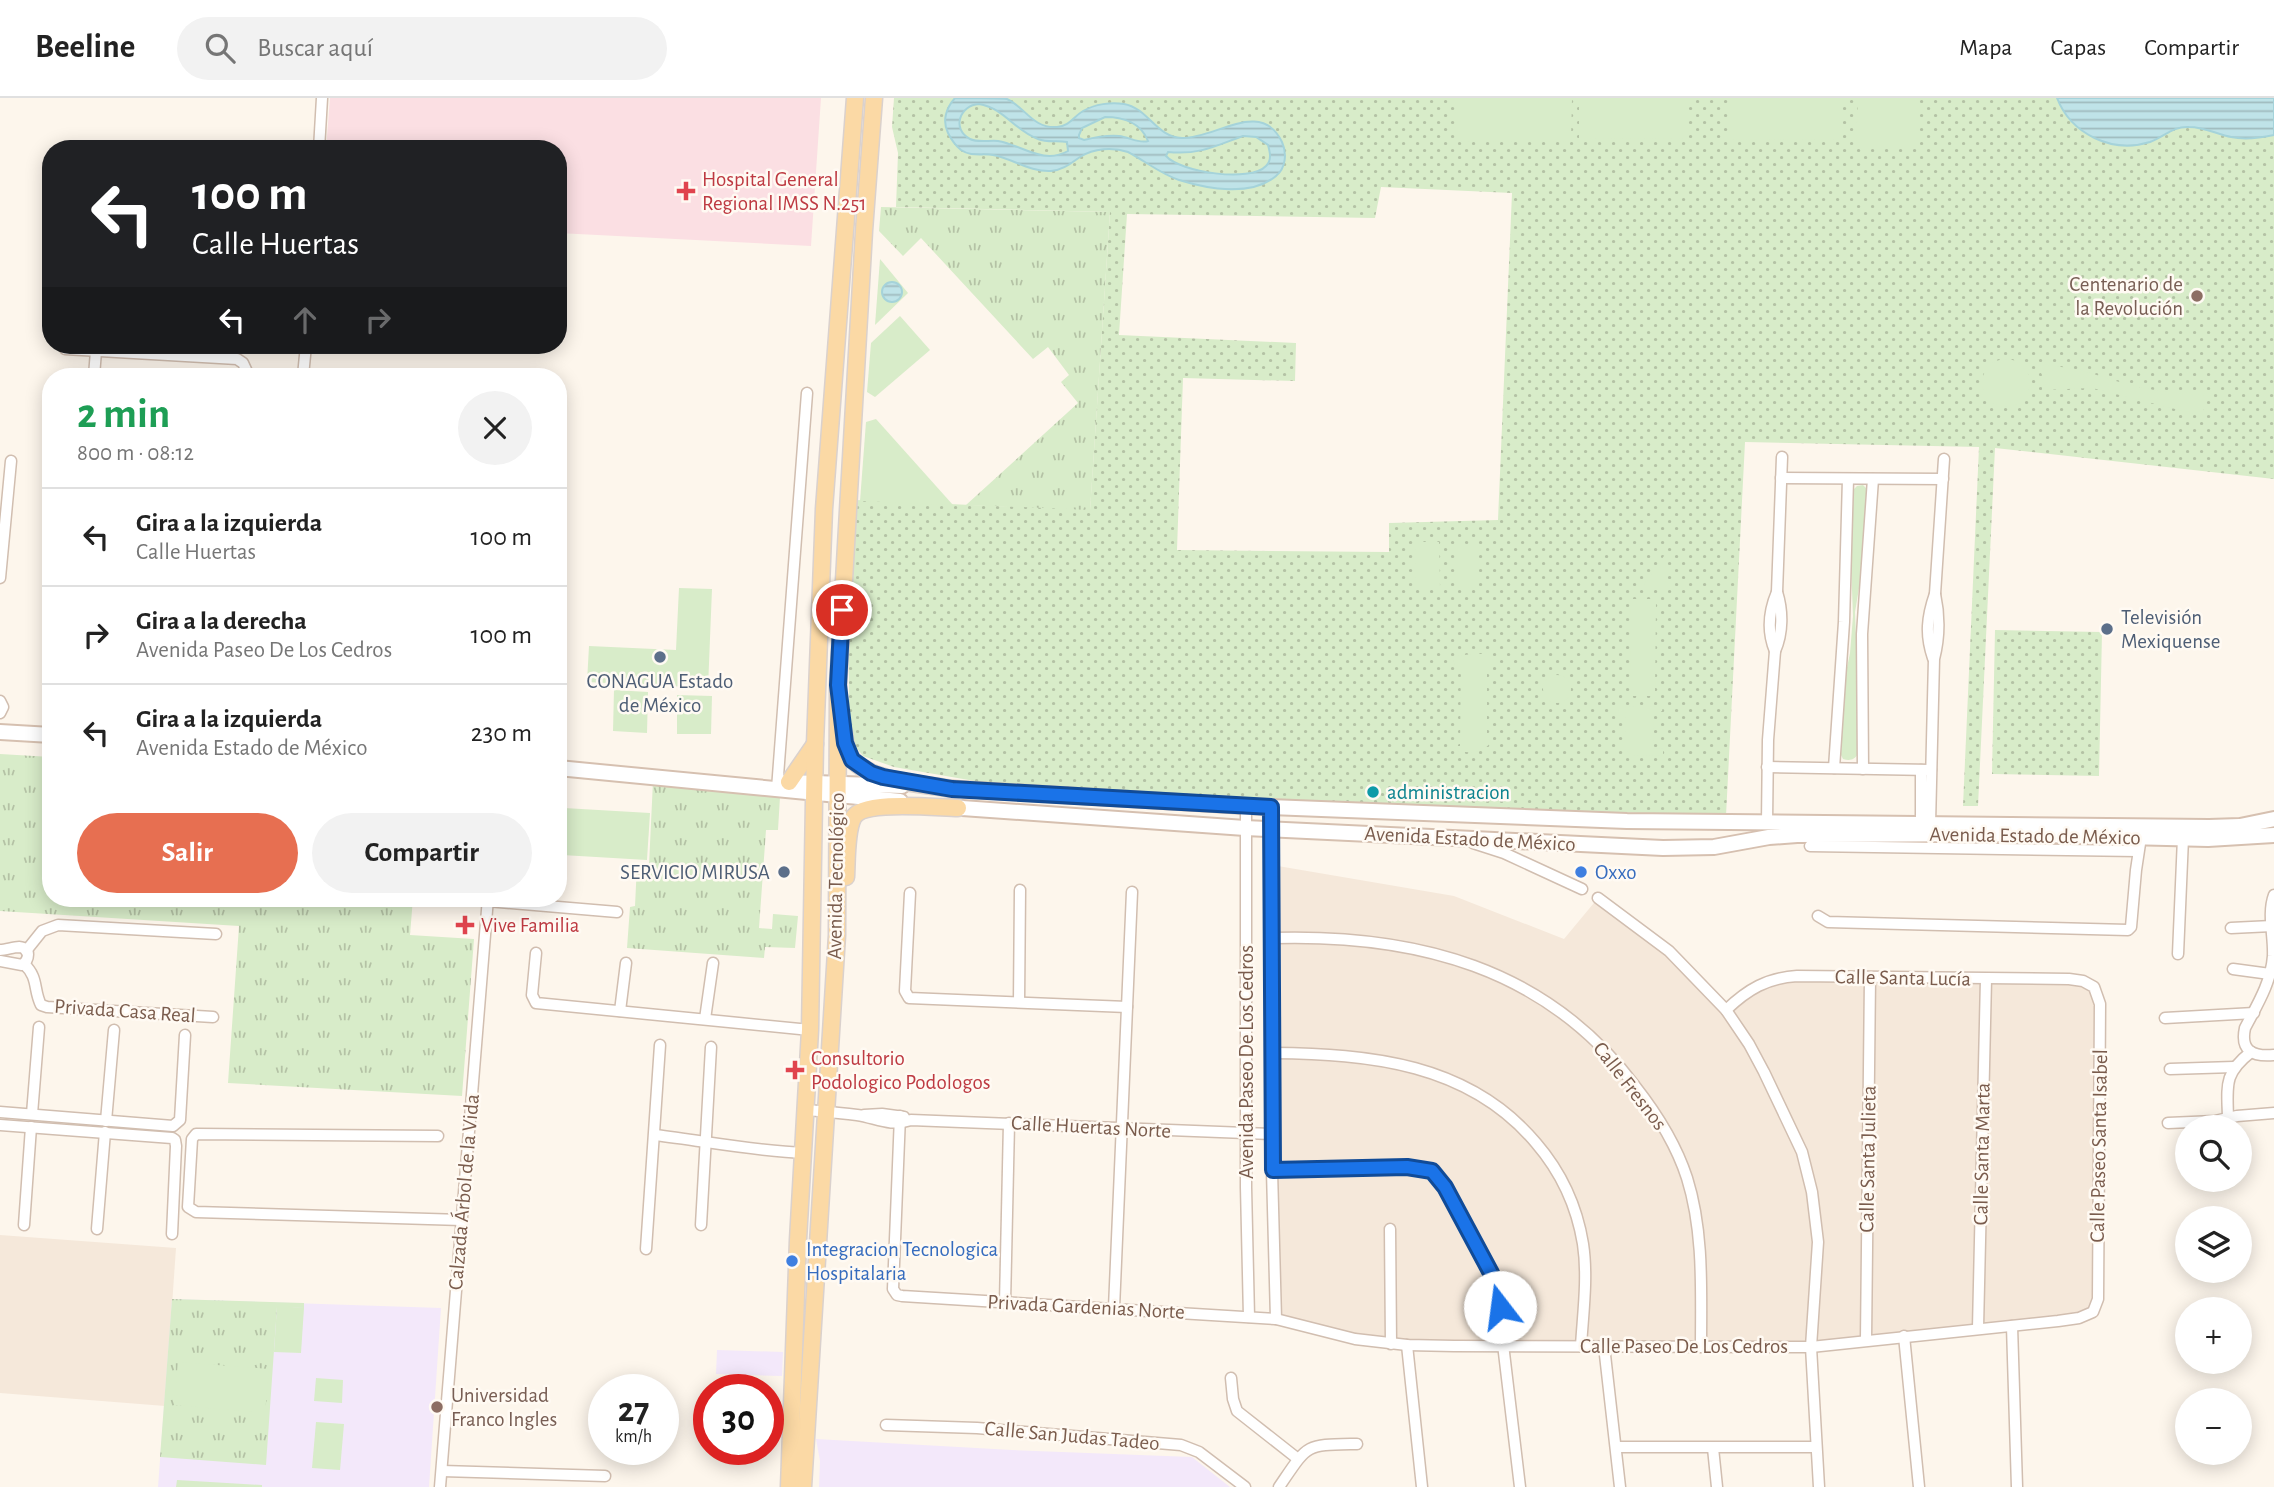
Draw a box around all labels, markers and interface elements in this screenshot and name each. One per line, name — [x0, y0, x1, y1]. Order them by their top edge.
search box — [177, 17, 667, 80]
icon: search — [201, 29, 239, 67]
text: Beeline — [35, 31, 135, 64]
text: Buscar aquí — [257, 35, 373, 61]
text: Mapa — [1959, 36, 2012, 60]
text: Capas — [2050, 36, 2106, 60]
text: Compartir — [2144, 36, 2239, 60]
icon: left — [77, 168, 168, 259]
place label: Hospital General Regional IMSS N.251 — [702, 169, 867, 214]
text: 100 m — [192, 170, 308, 219]
marker: Hospital General Regional IMSS N.251 — [676, 181, 696, 201]
text: Calle Huertas — [192, 228, 359, 260]
place label: Centenario de la Revolución — [2069, 274, 2183, 319]
marker: Centenario de la Revolución — [2189, 288, 2205, 304]
icon: left — [213, 301, 251, 339]
icon: ahead — [286, 301, 324, 339]
icon: right — [359, 301, 397, 339]
button: close — [458, 391, 532, 465]
text: 2 min — [77, 393, 170, 435]
text: 800 m · 08:12 — [77, 442, 194, 465]
text: Gira a la izquierda — [136, 510, 322, 536]
icon: left — [77, 518, 115, 556]
text: 100 m — [471, 524, 532, 550]
text: Calle Huertas — [136, 541, 256, 564]
pin — [812, 580, 872, 640]
icon: arrive — [823, 591, 861, 629]
place label: Televisión Mexiquense — [2121, 607, 2220, 652]
text: Gira a la derecha — [136, 608, 307, 634]
icon: right — [77, 616, 115, 654]
marker: Televisión Mexiquense — [2099, 621, 2115, 637]
text: 100 m — [471, 622, 532, 648]
text: Avenida Paseo De Los Cedros — [136, 639, 392, 662]
marker: CONAGUA Estado de México — [652, 649, 668, 665]
place label: CONAGUA Estado de México — [587, 671, 733, 716]
text: Gira a la izquierda — [136, 706, 322, 732]
icon: left — [77, 714, 115, 752]
text: 230 m — [471, 720, 532, 746]
text: Avenida Estado de México — [136, 737, 368, 760]
place label: administracion — [1387, 782, 1510, 803]
marker: administracion — [1365, 784, 1381, 800]
street label: Avenida Tecnológico — [824, 792, 848, 960]
button: Salir — [77, 813, 298, 893]
button: Compartir — [312, 813, 532, 893]
street label: Avenida Estado de México — [1364, 823, 1576, 855]
street label: Avenida Estado de México — [1929, 824, 2141, 848]
place label: SERVICIO MIRUSA — [620, 862, 770, 883]
place label: Oxxo — [1595, 862, 1637, 883]
marker: SERVICIO MIRUSA — [776, 864, 792, 880]
marker: Oxxo — [1573, 864, 1589, 880]
marker: Vive Familia — [455, 915, 475, 935]
place label: Vive Familia — [481, 915, 580, 936]
street label: Avenida Paseo De Los Cedros — [1236, 945, 1257, 1179]
street label: Calle Santa Lucía — [1835, 966, 1972, 990]
street label: Privada Casa Real — [54, 996, 196, 1026]
street label: Calle Fresnos — [1589, 1038, 1671, 1134]
place label: Consultorio Podologico Podologos — [811, 1048, 991, 1093]
street label: Calle Paseo Santa Isabel — [2087, 1049, 2111, 1243]
marker: Consultorio Podologico Podologos — [785, 1060, 805, 1080]
street label: Calle Santa Marta — [1970, 1082, 1994, 1226]
street label: Calle Santa Julieta — [1856, 1085, 1880, 1233]
street label: Calzada Árbol de la Vida — [443, 1093, 483, 1291]
street label: Calle Huertas Norte — [1011, 1112, 1171, 1142]
map controls — [2175, 1115, 2252, 1465]
button: search — [2175, 1115, 2252, 1192]
button: layers — [2175, 1206, 2252, 1283]
place label: Integracion Tecnologica Hospitalaria — [806, 1239, 998, 1284]
marker: Integracion Tecnologica Hospitalaria — [784, 1253, 800, 1269]
position arrow — [1463, 1270, 1537, 1344]
street label: Privada Gardenias Norte — [987, 1291, 1185, 1323]
button: + — [2175, 1297, 2252, 1374]
street label: Calle Paseo De Los Cedros — [1580, 1336, 1788, 1357]
speed limit sign: 30 — [693, 1374, 784, 1465]
place label: Universidad Franco Ingles — [451, 1385, 557, 1430]
button: − — [2175, 1388, 2252, 1465]
text: 27 — [618, 1393, 649, 1428]
marker: Universidad Franco Ingles — [429, 1399, 445, 1415]
street label: Calle San Judas Tadeo — [984, 1418, 1160, 1454]
text: km/h — [615, 1428, 652, 1446]

